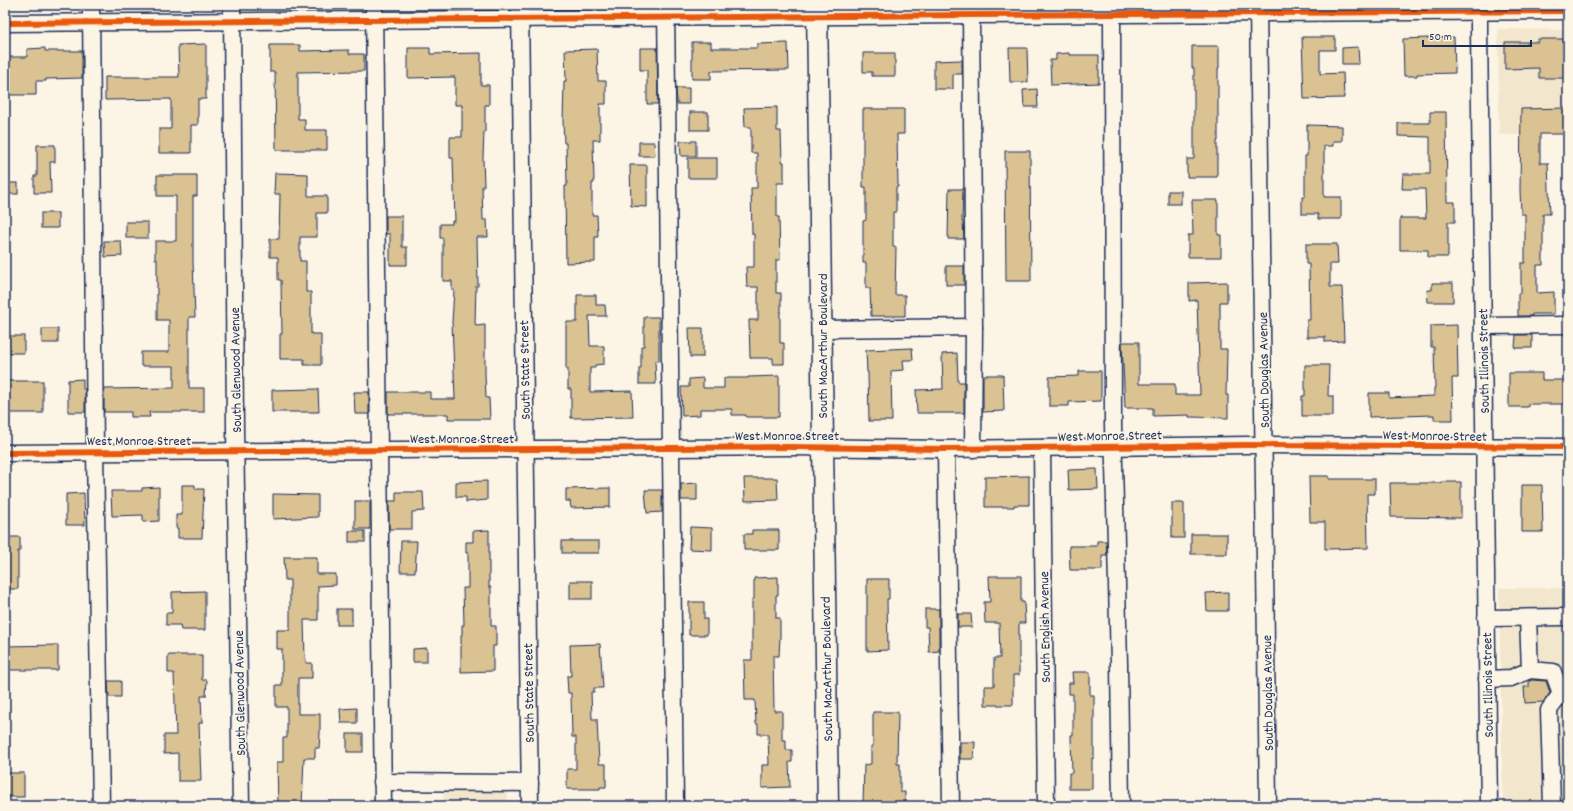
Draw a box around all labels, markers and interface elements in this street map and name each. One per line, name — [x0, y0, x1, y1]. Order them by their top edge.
scale bar — [1423, 22, 1531, 48]
text: 50 m — [1429, 29, 1452, 46]
street label: South MacArthur Boulevard — [814, 273, 834, 419]
street label: South Glenwood Avenue — [226, 307, 248, 433]
street label: South Illinois Street — [1474, 308, 1496, 414]
street label: South Douglas Avenue — [1254, 312, 1276, 428]
street label: South State Street — [515, 320, 537, 420]
street label: West Monroe Street — [1058, 426, 1162, 448]
street label: West Monroe Street — [1383, 426, 1487, 448]
street label: West Monroe Street — [735, 427, 839, 447]
street label: West Monroe Street — [410, 430, 514, 450]
street label: West Monroe Street — [87, 432, 191, 452]
street label: South English Avenue — [1035, 571, 1057, 683]
street label: South MacArthur Boulevard — [817, 596, 839, 742]
street label: South Glenwood Avenue — [230, 630, 252, 756]
street label: South Illinois Street — [1478, 632, 1500, 738]
street label: South Douglas Avenue — [1258, 635, 1280, 751]
street label: South State Street — [519, 643, 541, 743]

